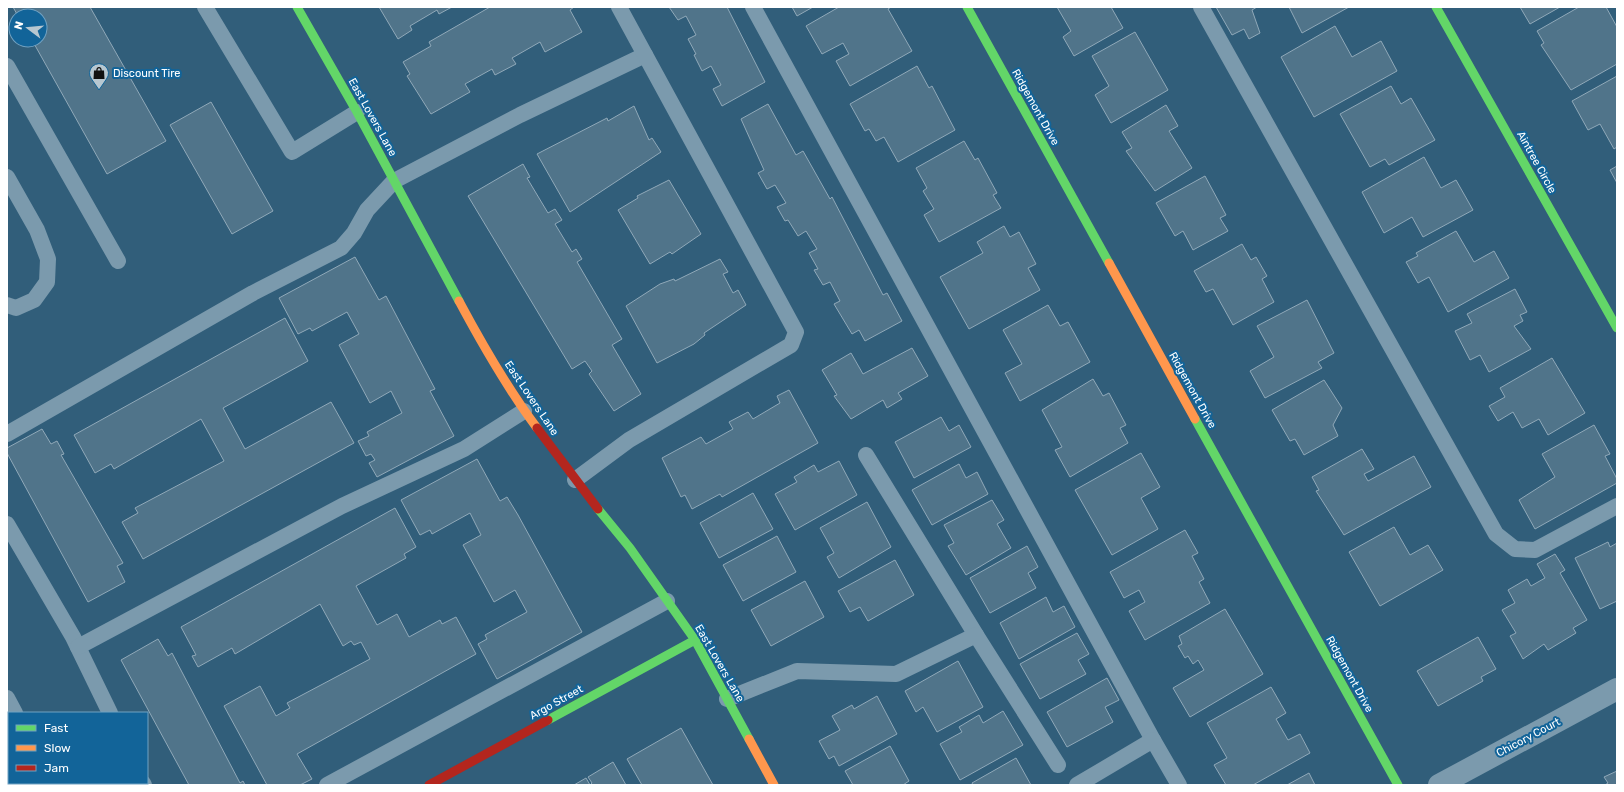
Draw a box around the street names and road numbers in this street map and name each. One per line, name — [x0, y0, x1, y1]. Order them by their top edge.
street label: Ridgemont Drive — [1009, 67, 1062, 148]
street label: East Lovers Lane — [346, 76, 399, 159]
street label: Aintree Circle — [1514, 129, 1559, 196]
street label: Ridgemont Drive — [1166, 350, 1219, 431]
street label: East Lovers Lane — [502, 359, 561, 438]
street label: East Lovers Lane — [692, 622, 747, 704]
street label: Ridgemont Drive — [1323, 634, 1376, 715]
street label: Argo Street — [527, 682, 586, 722]
street label: Chicory Court — [1494, 715, 1563, 760]

